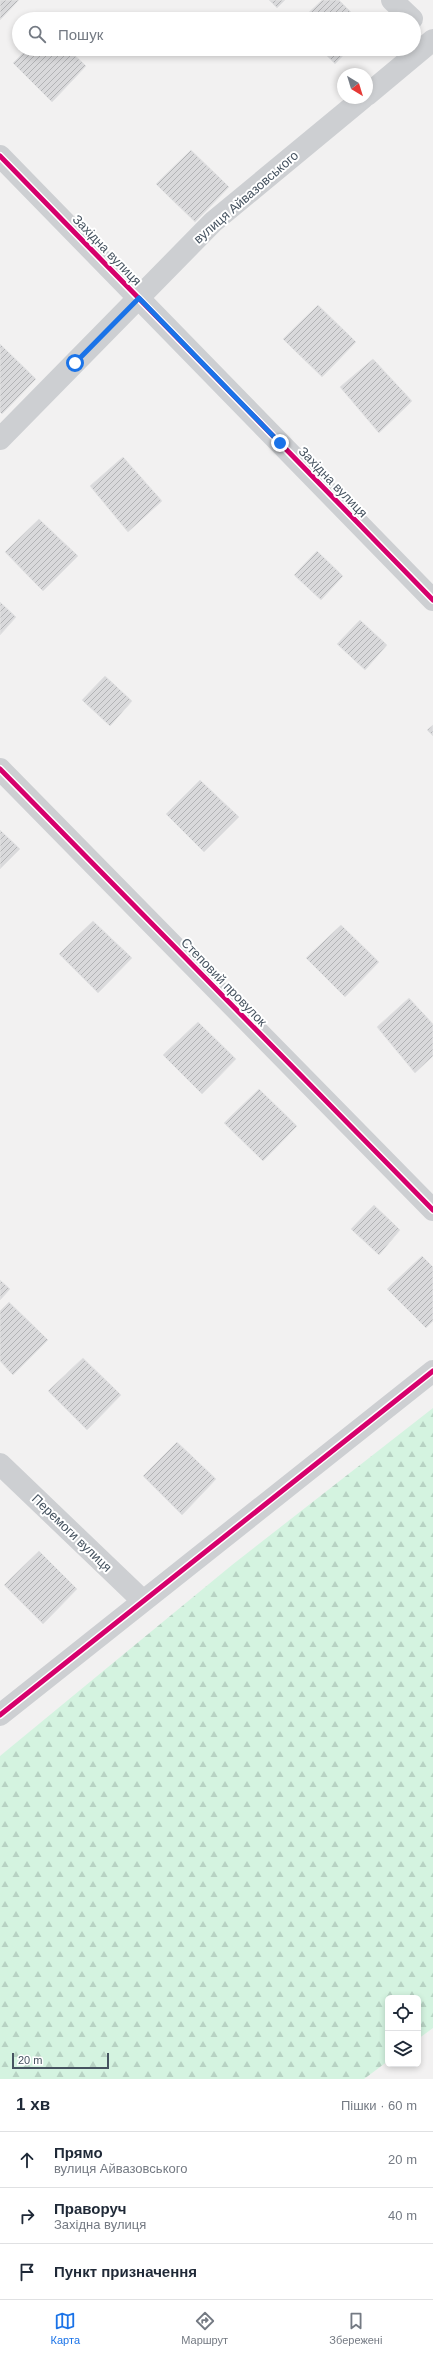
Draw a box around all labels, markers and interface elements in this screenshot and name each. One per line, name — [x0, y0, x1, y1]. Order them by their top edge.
search box — [12, 12, 421, 56]
icon: search — [26, 23, 48, 45]
text: Пошук — [58, 26, 103, 43]
north arrow — [337, 68, 373, 104]
street label: вулиця Айвазовського — [191, 148, 301, 246]
street label: Західна вулиця — [70, 212, 144, 288]
route start — [66, 354, 84, 372]
route end — [271, 434, 289, 452]
street label: Західна вулиця — [296, 444, 370, 520]
street label: Степовий провулок — [178, 935, 270, 1029]
street label: Перемоги вулиця — [29, 1491, 115, 1575]
map controls — [385, 1995, 421, 2067]
button: locate — [385, 1995, 421, 2031]
button: layers — [385, 2031, 421, 2067]
scale bar — [12, 2051, 109, 2070]
text: 20 m — [18, 2054, 42, 2066]
text: 1 хв — [16, 2095, 50, 2114]
text: Пішки · 60 m — [341, 2098, 417, 2113]
text: Прямо — [54, 2144, 103, 2161]
icon: ahead — [16, 2149, 38, 2171]
text: 20 m — [388, 2152, 417, 2167]
text: вулиця Айвазовського — [54, 2161, 187, 2176]
text: Праворуч — [54, 2200, 127, 2217]
icon: right — [16, 2205, 38, 2227]
text: 40 m — [388, 2208, 417, 2223]
text: Західна вулиця — [54, 2217, 146, 2232]
icon: arrive — [16, 2261, 38, 2283]
text: Пункт призначення — [54, 2263, 197, 2280]
tab: Карта — [51, 2310, 80, 2346]
tab: Маршрут — [181, 2310, 228, 2346]
tab: Збережені — [329, 2310, 382, 2346]

